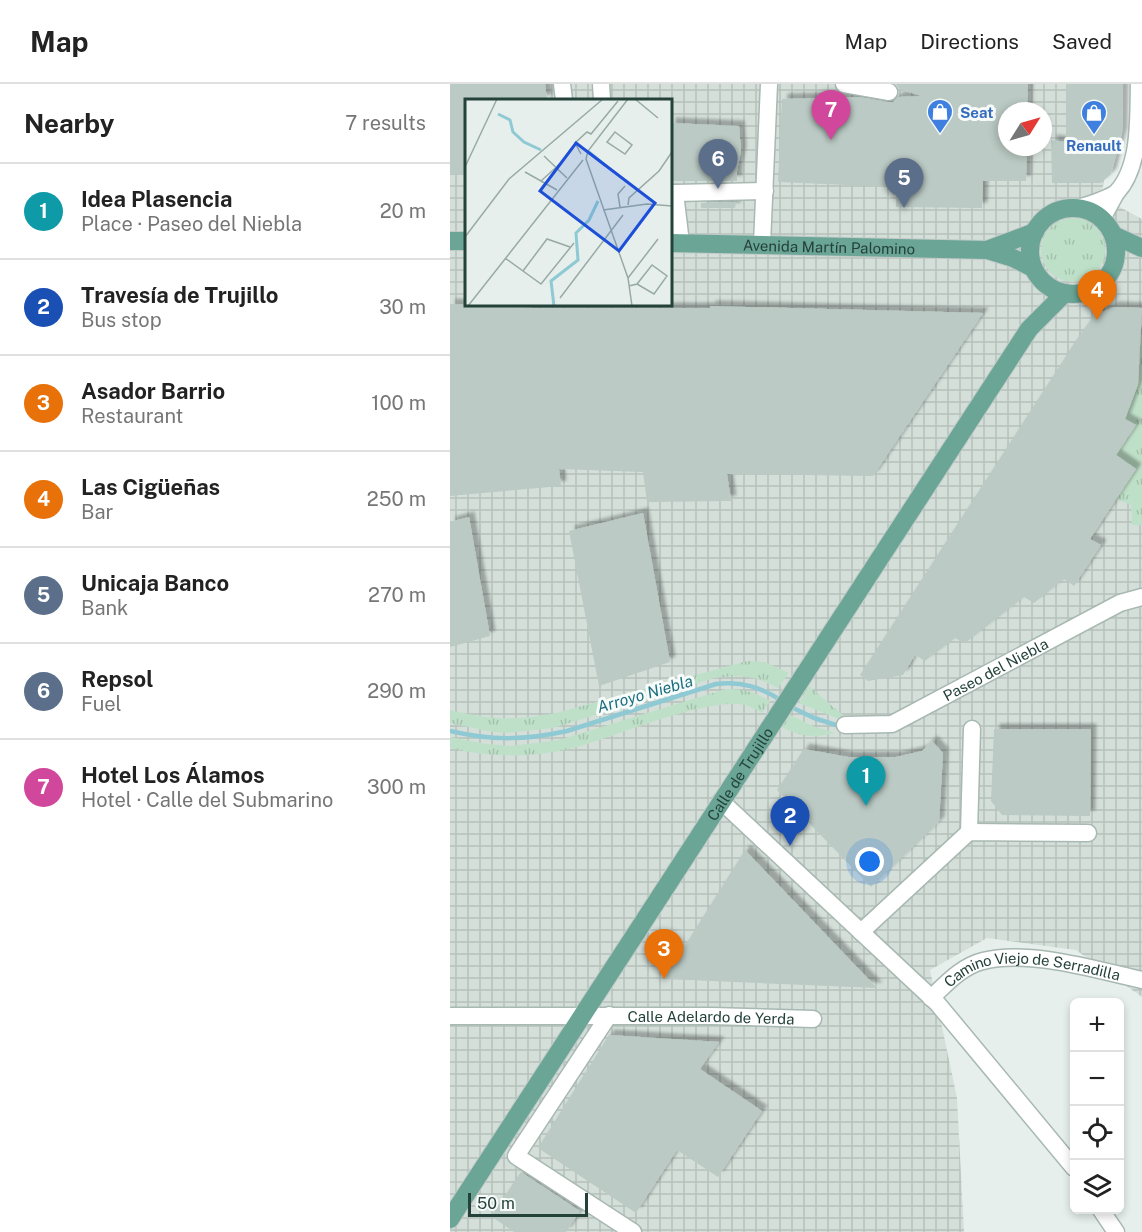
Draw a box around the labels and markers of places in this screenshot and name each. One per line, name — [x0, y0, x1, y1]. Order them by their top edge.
pin: 7 — [812, 91, 850, 140]
shop icon: Seat — [925, 97, 955, 135]
shop icon: Renault — [1079, 98, 1109, 136]
place label: Seat — [960, 104, 993, 121]
place label: Renault — [1066, 137, 1122, 154]
pin: 6 — [698, 140, 738, 189]
pin: 5 — [884, 158, 924, 208]
pin: 4 — [1078, 270, 1116, 320]
pin: 1 — [846, 756, 886, 806]
pin: 2 — [770, 796, 810, 846]
pin: 3 — [644, 930, 684, 979]

